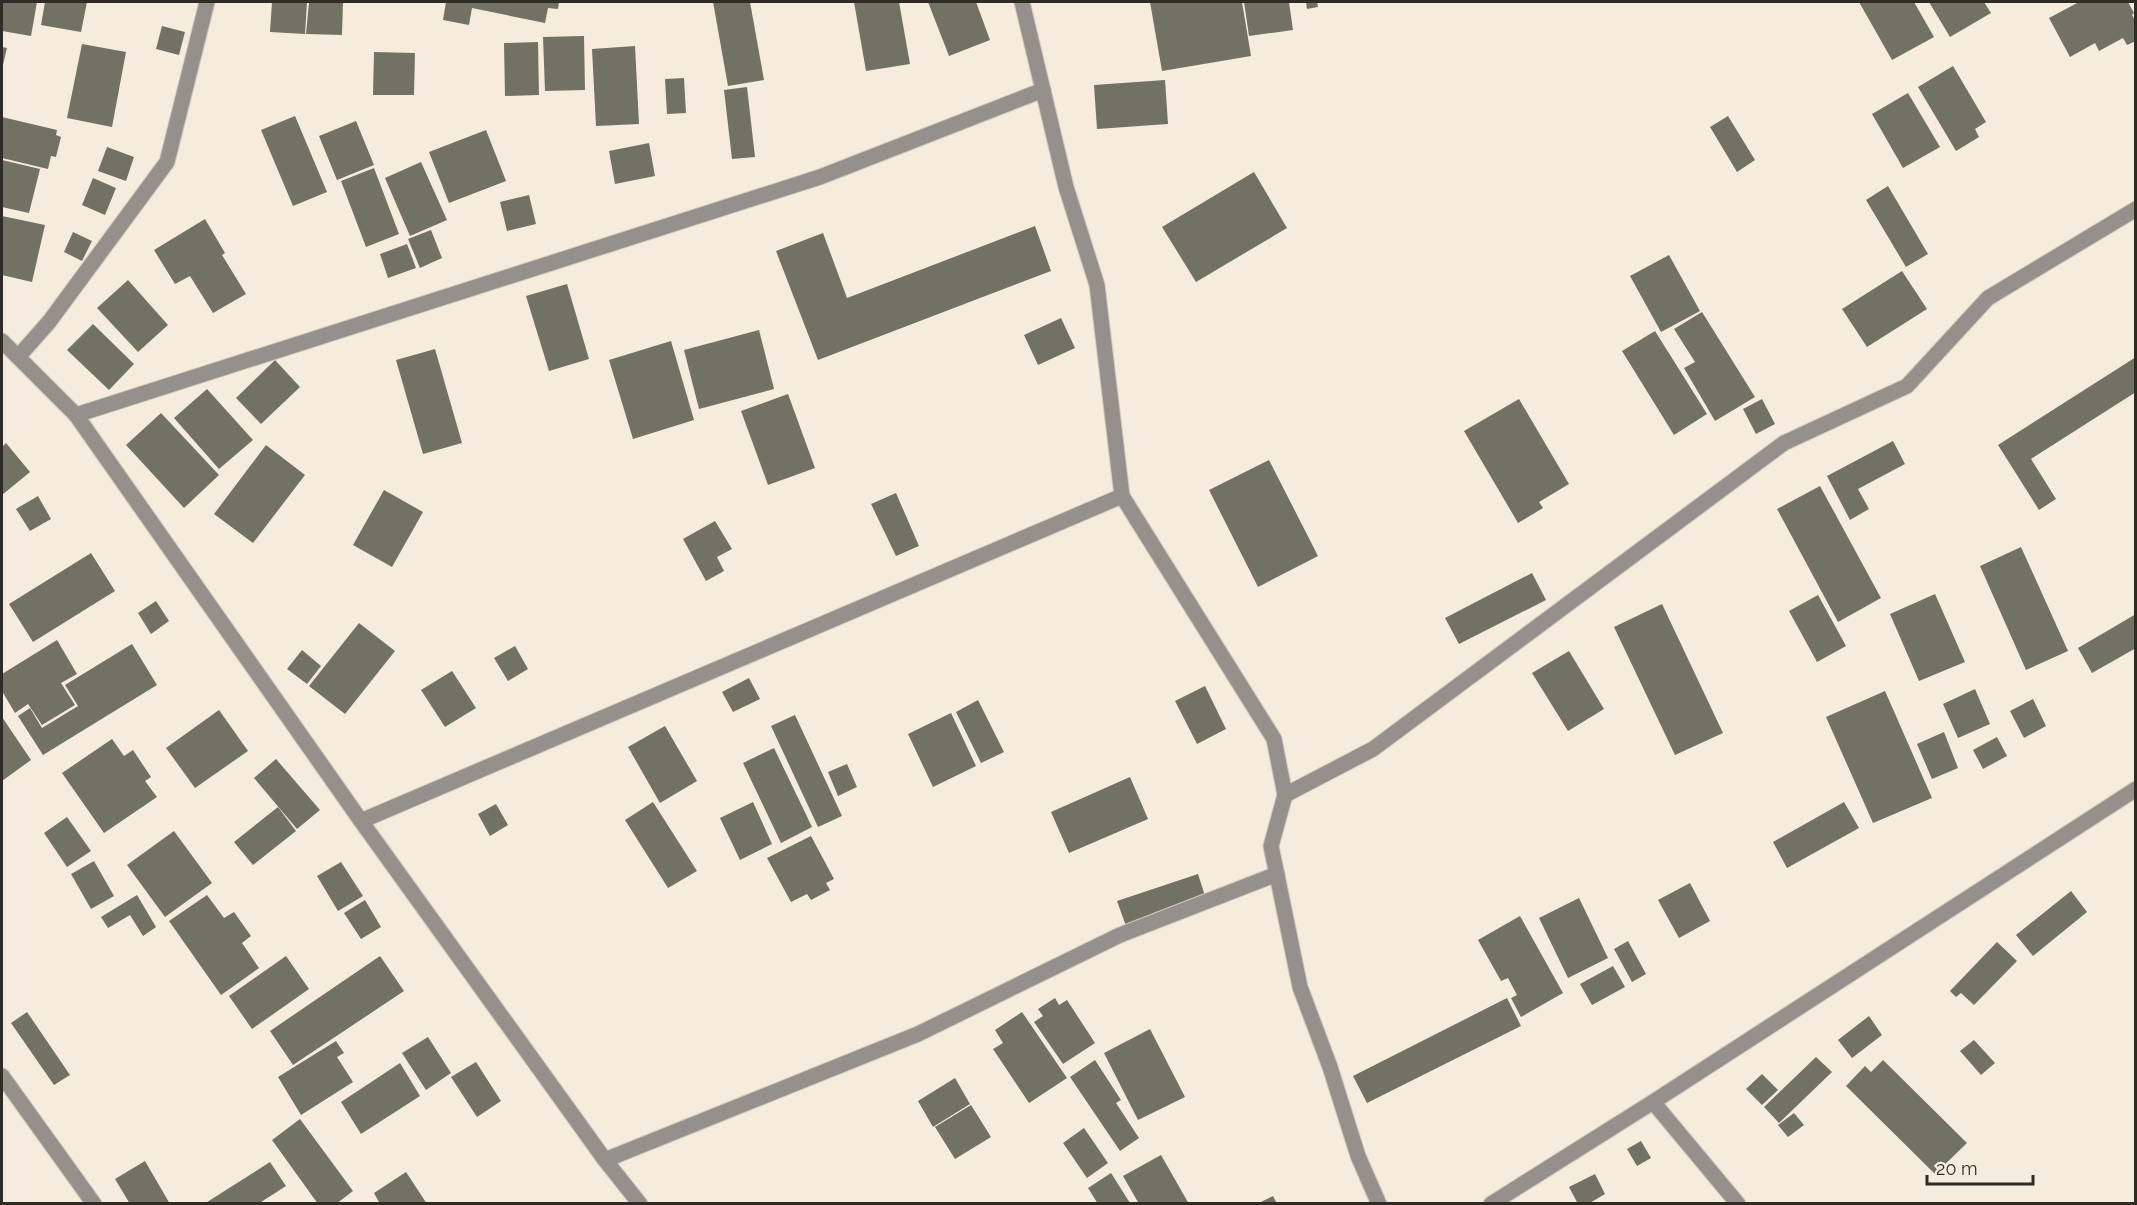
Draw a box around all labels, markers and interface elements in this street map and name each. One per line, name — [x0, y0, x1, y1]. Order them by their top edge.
scale bar — [1927, 1148, 2034, 1186]
text: 20 m — [1936, 1158, 1978, 1179]

